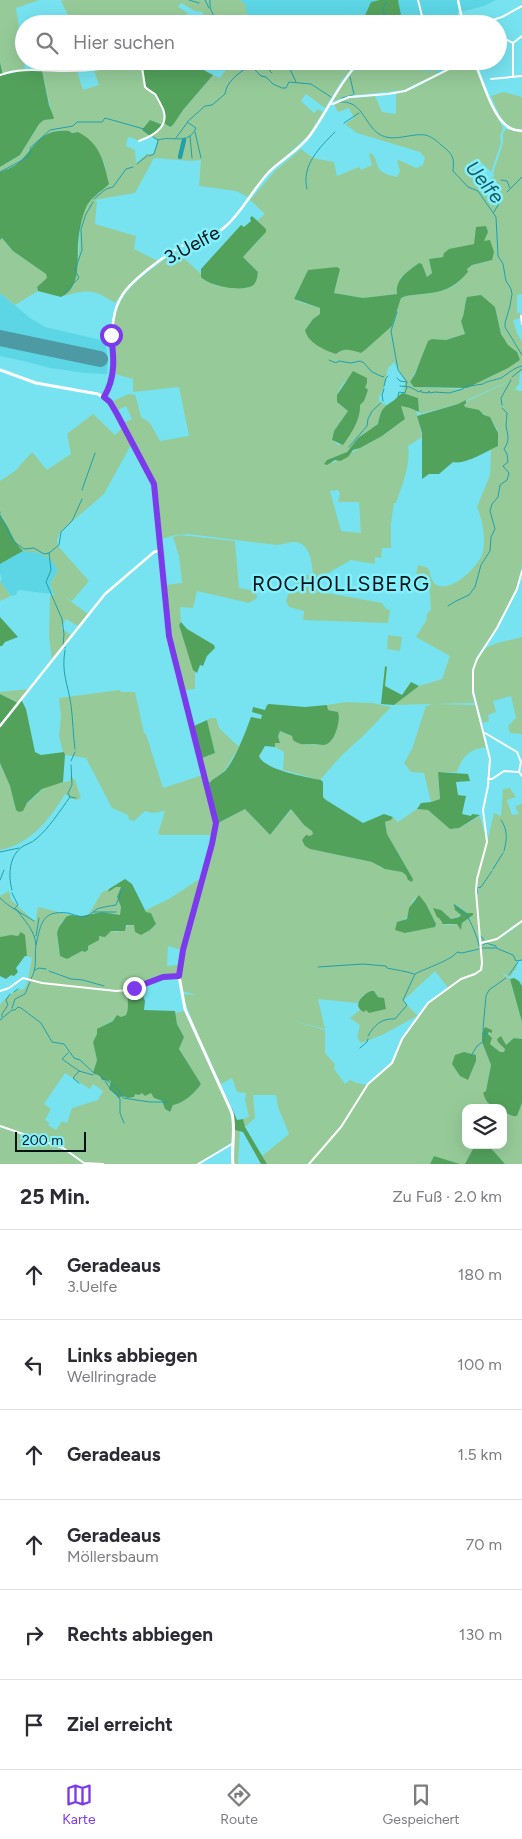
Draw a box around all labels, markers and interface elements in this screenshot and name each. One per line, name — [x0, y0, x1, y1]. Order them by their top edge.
search box — [15, 15, 507, 70]
icon: search — [33, 29, 61, 57]
text: Hier suchen — [73, 31, 174, 54]
water label: Uelfe — [461, 156, 509, 208]
street label: 3.Uelfe — [160, 221, 224, 269]
route start — [100, 324, 123, 347]
district label: ROCHOLLSBERG — [252, 571, 430, 596]
route end — [123, 977, 146, 1000]
map controls — [462, 1104, 507, 1149]
button: layers — [462, 1104, 507, 1149]
scale bar — [15, 1129, 86, 1152]
text: 200 m — [22, 1132, 63, 1149]
text: 25 Min. — [20, 1184, 90, 1209]
text: Zu Fuß · 2.0 km — [393, 1187, 502, 1206]
text: Geradeaus — [67, 1254, 161, 1277]
icon: ahead — [20, 1261, 48, 1289]
text: 180 m — [458, 1265, 502, 1284]
text: 3.Uelfe — [67, 1277, 117, 1296]
text: Links abbiegen — [67, 1344, 198, 1367]
icon: left — [20, 1351, 48, 1379]
text: 100 m — [457, 1355, 502, 1374]
text: Wellringrade — [67, 1367, 157, 1386]
icon: ahead — [20, 1441, 48, 1469]
text: Geradeaus — [67, 1443, 161, 1466]
text: 1.5 km — [458, 1445, 502, 1464]
text: Geradeaus — [67, 1524, 161, 1547]
icon: ahead — [20, 1531, 48, 1559]
text: 70 m — [466, 1535, 502, 1554]
text: Möllersbaum — [67, 1547, 159, 1566]
icon: right — [20, 1621, 48, 1649]
text: Rechts abbiegen — [67, 1623, 213, 1646]
text: 130 m — [459, 1625, 502, 1644]
icon: arrive — [20, 1711, 48, 1739]
text: Ziel erreicht — [67, 1713, 173, 1736]
tab: Karte — [62, 1781, 96, 1828]
tab: Route — [220, 1781, 258, 1828]
tab: Gespeichert — [383, 1781, 460, 1828]

